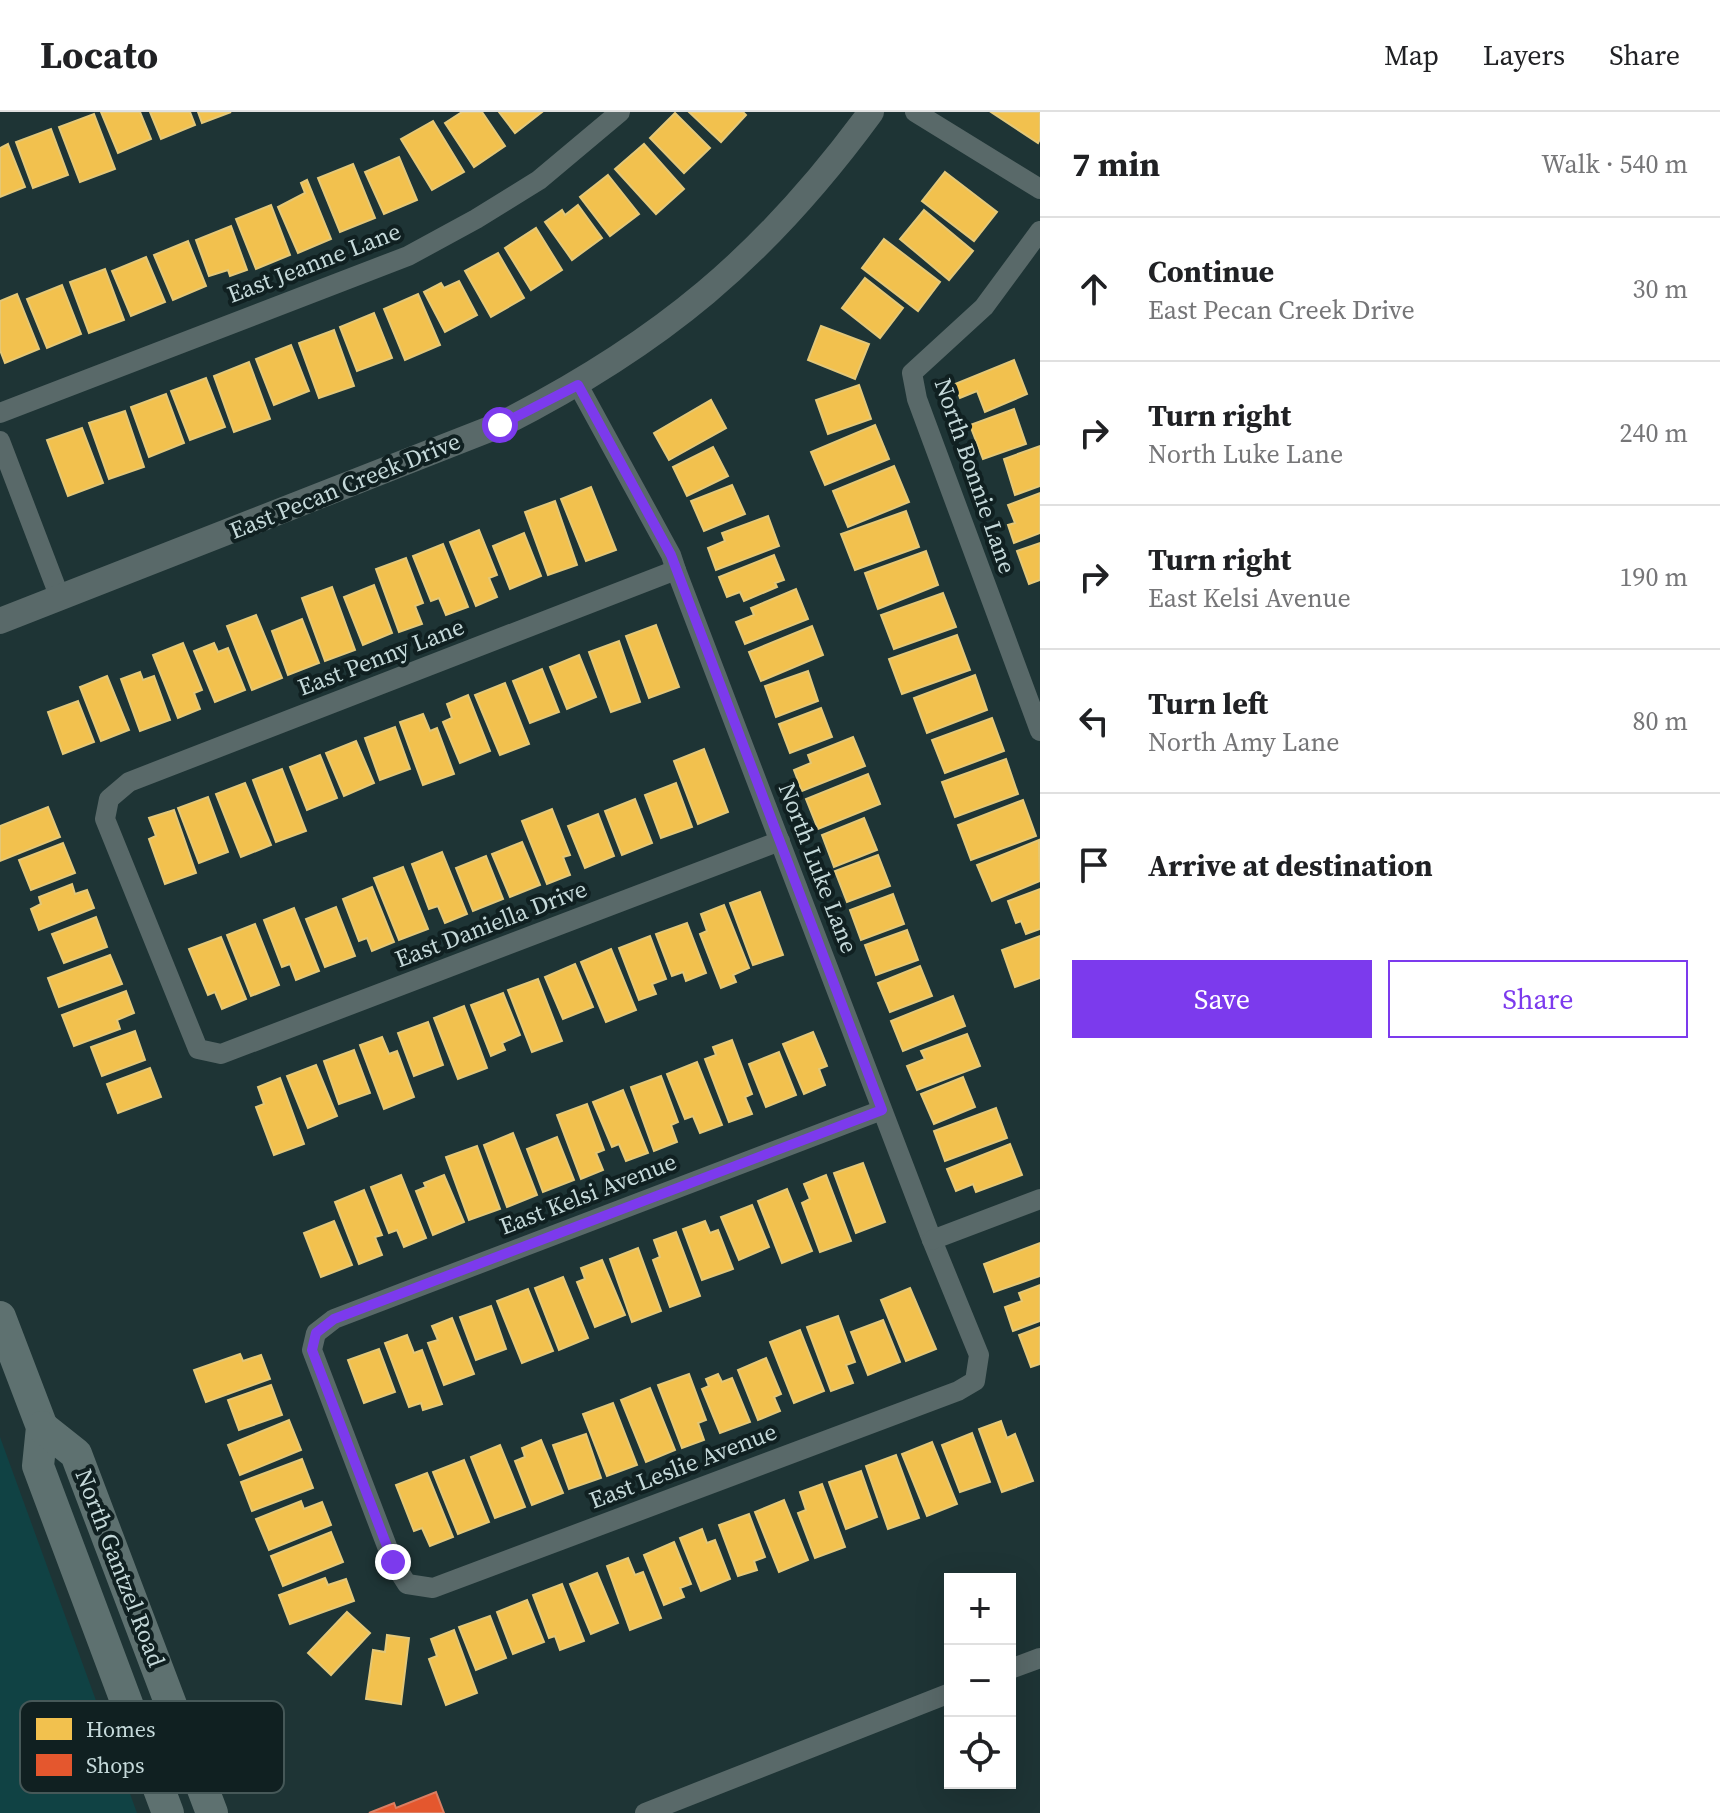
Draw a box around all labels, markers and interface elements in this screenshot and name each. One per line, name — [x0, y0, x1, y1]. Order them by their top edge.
text: Locato — [40, 29, 158, 81]
text: Map — [1384, 36, 1439, 74]
text: Layers — [1483, 36, 1565, 74]
text: Share — [1609, 36, 1680, 74]
text: 7 min — [1072, 141, 1160, 187]
text: Walk · 540 m — [1541, 146, 1688, 182]
street label: East Jeanne Lane — [222, 214, 405, 311]
text: Continue — [1148, 251, 1274, 292]
icon: ahead — [1072, 267, 1116, 311]
text: 30 m — [1633, 271, 1688, 307]
text: East Pecan Creek Drive — [1148, 292, 1415, 328]
street label: North Bonnie Lane — [927, 374, 1024, 578]
text: Turn right — [1148, 395, 1291, 436]
route start — [482, 407, 518, 443]
icon: right — [1072, 411, 1116, 455]
text: 240 m — [1620, 415, 1688, 451]
street label: East Pecan Creek Drive — [224, 424, 465, 547]
text: North Luke Lane — [1148, 436, 1343, 472]
text: Turn right — [1148, 539, 1291, 580]
icon: right — [1072, 555, 1116, 599]
text: 190 m — [1620, 559, 1688, 595]
text: East Kelsi Avenue — [1148, 580, 1351, 616]
street label: East Penny Lane — [293, 610, 469, 703]
text: Turn left — [1148, 683, 1268, 724]
icon: left — [1072, 699, 1116, 743]
text: 80 m — [1633, 703, 1688, 739]
text: North Amy Lane — [1148, 724, 1340, 760]
street label: North Luke Lane — [771, 778, 866, 958]
icon: arrive — [1072, 843, 1116, 887]
text: Arrive at destination — [1148, 845, 1433, 886]
street label: East Daniella Drive — [390, 872, 592, 975]
button: Save — [1072, 960, 1372, 1038]
button: Share — [1388, 960, 1688, 1038]
street label: East Kelsi Avenue — [495, 1145, 681, 1242]
street label: East Leslie Avenue — [584, 1415, 781, 1516]
street label: North Gantzel Road — [67, 1464, 174, 1672]
route end — [375, 1544, 411, 1580]
map controls — [944, 1573, 1016, 1789]
button: + — [944, 1573, 1016, 1645]
button: − — [944, 1645, 1016, 1717]
legend — [20, 1701, 284, 1793]
text: Homes — [86, 1714, 156, 1744]
button: locate — [944, 1717, 1016, 1789]
text: Shops — [86, 1750, 145, 1780]

